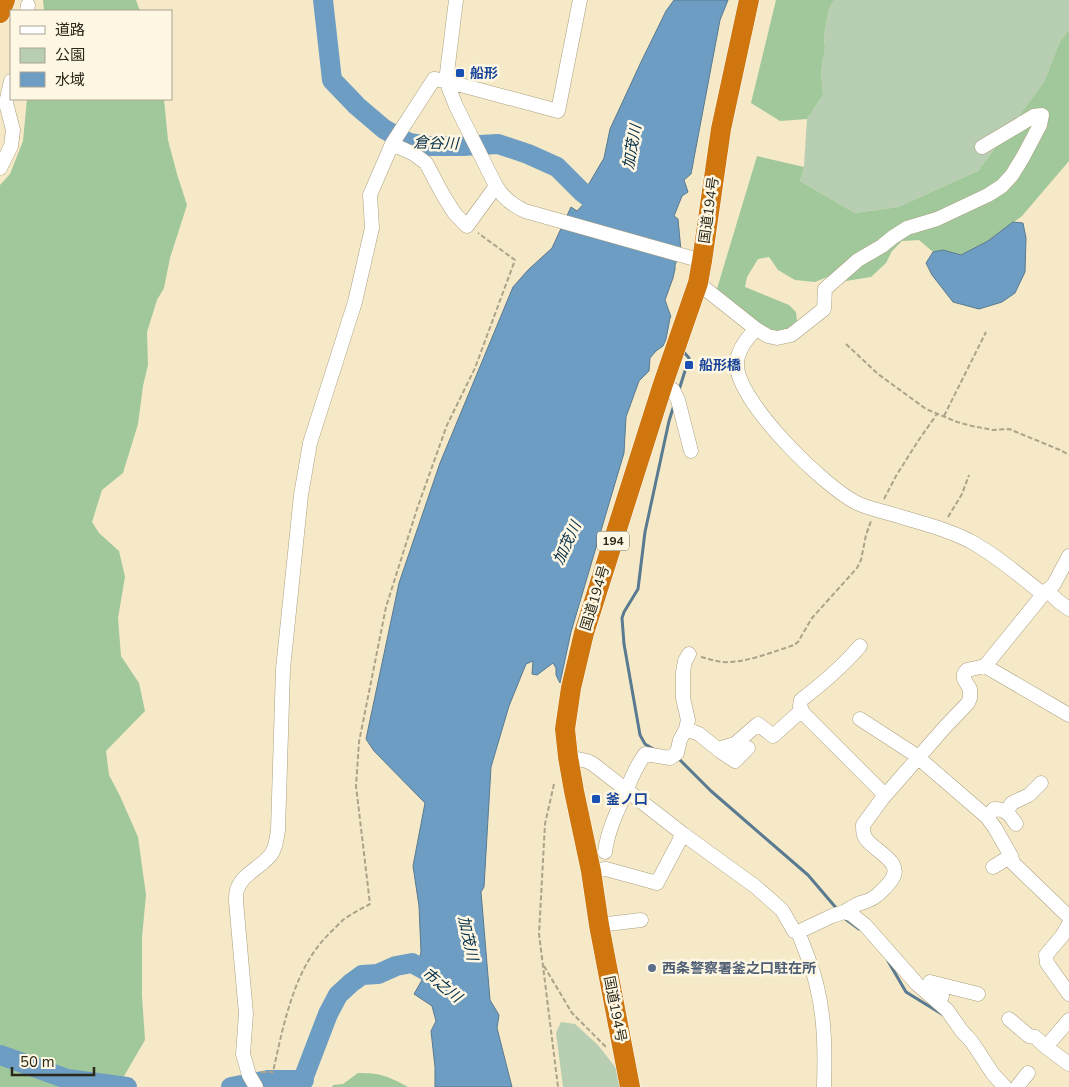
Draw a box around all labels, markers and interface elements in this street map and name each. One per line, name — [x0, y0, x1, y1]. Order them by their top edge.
legend — [10, 10, 172, 100]
text: 道路 — [55, 20, 85, 40]
text: 公園 — [55, 45, 85, 65]
place label: 船形 — [470, 64, 498, 83]
marker: 船形 — [454, 67, 466, 79]
text: 水域 — [55, 70, 85, 90]
water label: 加茂川 — [618, 121, 646, 171]
water label: 倉谷川 — [413, 132, 461, 154]
street label: 国道194号 — [695, 175, 723, 245]
place label: 船形橋 — [699, 356, 741, 375]
marker: 船形橋 — [683, 359, 695, 371]
water label: 加茂川 — [548, 517, 586, 568]
road number: 194 — [597, 532, 629, 550]
street label: 国道194号 — [576, 563, 614, 633]
place label: 釜ノ口 — [606, 790, 648, 809]
marker: 釜ノ口 — [590, 793, 602, 805]
water label: 加茂川 — [454, 914, 483, 964]
place label: 西条警察署釜之口駐在所 — [662, 959, 816, 978]
marker: 西条警察署釜之口駐在所 — [646, 962, 658, 974]
water label: 市之川 — [418, 963, 467, 1008]
street label: 国道194号 — [599, 974, 631, 1044]
scale bar — [12, 1044, 95, 1076]
text: 50 m — [20, 1052, 55, 1072]

